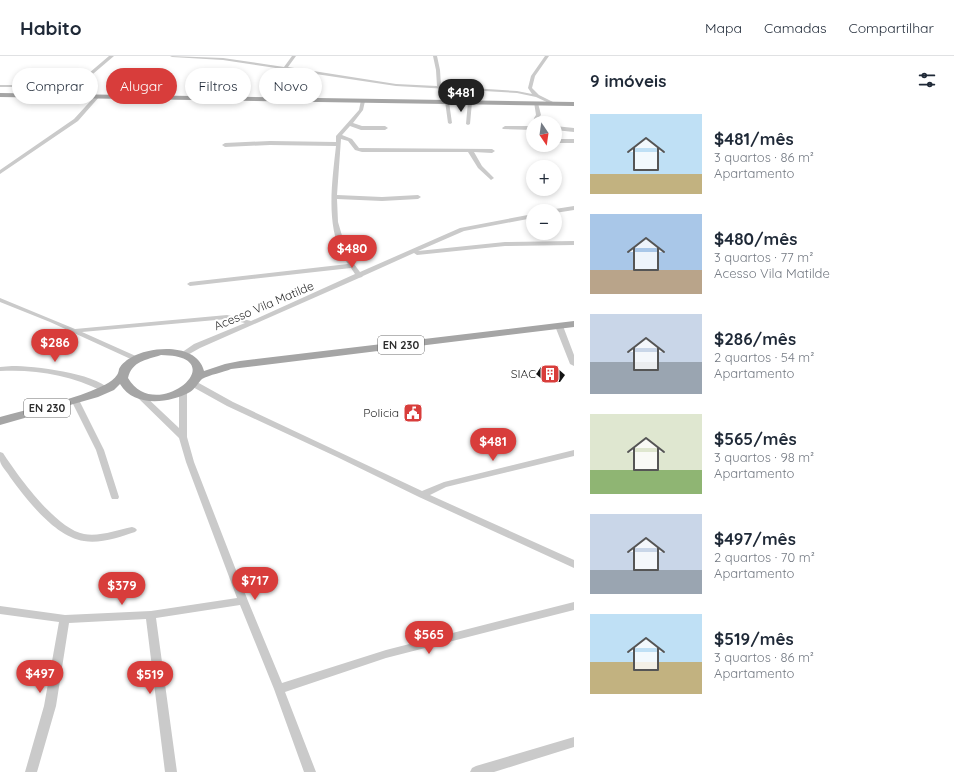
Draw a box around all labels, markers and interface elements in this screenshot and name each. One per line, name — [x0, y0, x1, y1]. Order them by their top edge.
text: Habito — [20, 16, 82, 40]
text: Mapa — [705, 19, 742, 37]
text: Camadas — [764, 19, 826, 37]
text: Compartilhar — [848, 19, 934, 37]
chip: Comprar — [12, 68, 98, 104]
chip: Alugar — [106, 68, 177, 104]
chip: Filtros — [185, 68, 251, 104]
chip: Novo — [259, 68, 322, 104]
icon: filters — [916, 69, 938, 91]
text: 9 imóveis — [590, 70, 666, 91]
pin: $481 — [437, 79, 485, 113]
text: $481 — [447, 84, 475, 100]
north arrow — [526, 116, 562, 152]
map controls — [526, 116, 562, 240]
text: $481/mês — [714, 128, 794, 149]
icon: home — [622, 130, 670, 178]
text: 3 quartos · 86 m² — [714, 149, 814, 165]
button: + — [526, 160, 562, 196]
text: Apartamento — [714, 165, 794, 181]
button: − — [526, 204, 562, 240]
text: $480/mês — [714, 228, 797, 249]
icon: home — [622, 230, 670, 278]
pin: $480 — [328, 235, 376, 269]
text: $480 — [337, 240, 367, 256]
text: 3 quartos · 77 m² — [714, 249, 813, 265]
text: Acesso Vila Matilde — [714, 265, 830, 281]
street label: Acesso Vila Matilde — [212, 278, 316, 333]
text: $286/mês — [714, 328, 796, 349]
pin: $286 — [31, 329, 79, 363]
icon: home — [622, 330, 670, 378]
text: $286 — [40, 334, 70, 350]
road number: EN 230 — [378, 336, 424, 354]
text: 2 quartos · 54 m² — [714, 349, 814, 365]
building icon: SIAC — [539, 363, 561, 385]
text: Apartamento — [714, 365, 794, 381]
place label: SIAC — [511, 366, 536, 381]
road number: EN 230 — [24, 399, 70, 417]
public building icon: Policia — [402, 402, 424, 424]
place label: Policia — [363, 405, 399, 420]
pin: $481 — [469, 428, 517, 462]
text: $565/mês — [714, 428, 797, 449]
icon: home — [622, 430, 670, 478]
text: $481 — [479, 433, 507, 449]
text: 3 quartos · 98 m² — [714, 449, 814, 465]
text: Apartamento — [714, 465, 794, 481]
text: $497/mês — [714, 528, 796, 549]
icon: home — [622, 530, 670, 578]
text: 2 quartos · 70 m² — [714, 549, 815, 565]
text: Apartamento — [714, 565, 794, 581]
pin: $717 — [231, 567, 279, 601]
pin: $379 — [98, 572, 146, 606]
text: $717 — [241, 572, 269, 588]
text: $379 — [107, 577, 137, 593]
pin: $565 — [405, 621, 453, 655]
text: $565 — [414, 626, 444, 642]
text: $519/mês — [714, 628, 794, 649]
icon: home — [622, 630, 670, 678]
text: 3 quartos · 86 m² — [714, 649, 814, 665]
pin: $497 — [16, 660, 64, 694]
pin: $519 — [126, 661, 174, 695]
text: $497 — [25, 665, 55, 681]
text: Apartamento — [714, 665, 794, 681]
text: $519 — [136, 666, 164, 682]

